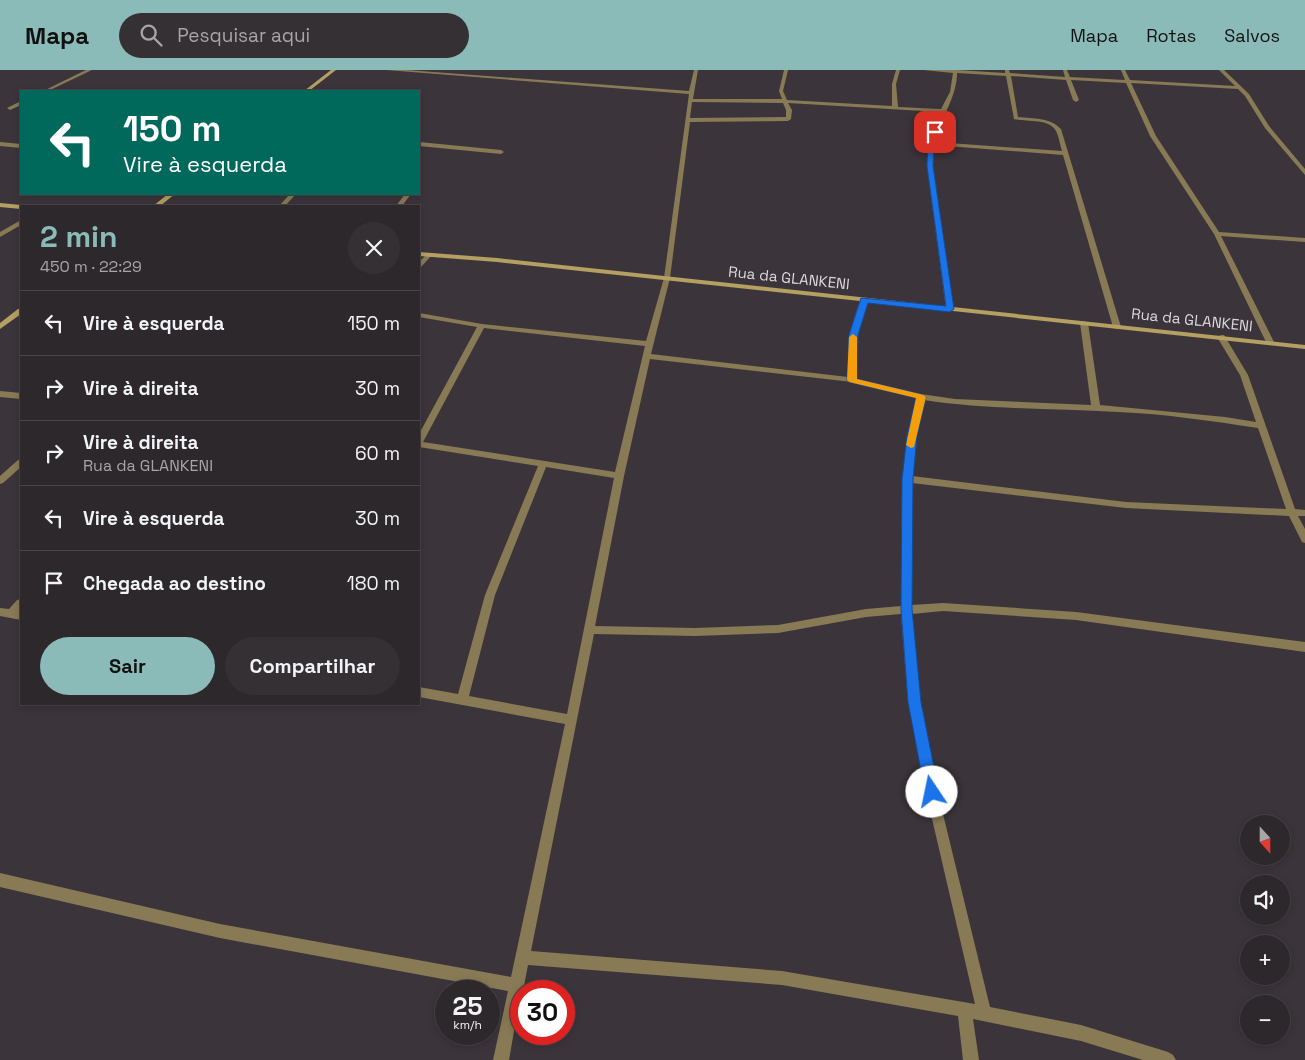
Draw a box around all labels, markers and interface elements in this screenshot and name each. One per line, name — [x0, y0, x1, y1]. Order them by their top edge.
search box — [119, 13, 469, 58]
text: Mapa — [25, 20, 89, 51]
icon: search — [137, 21, 165, 49]
text: Pesquisar aqui — [177, 23, 310, 48]
text: Mapa — [1070, 24, 1118, 47]
text: Rotas — [1146, 24, 1196, 47]
text: Salvos — [1224, 24, 1280, 47]
text: 150 m — [123, 107, 221, 151]
icon: left — [40, 110, 105, 175]
pin — [914, 111, 956, 153]
icon: arrive — [921, 118, 949, 146]
text: Vire à esquerda — [123, 150, 287, 178]
text: 2 min — [40, 217, 118, 256]
button: close — [348, 222, 400, 274]
text: 450 m · 22:29 — [40, 256, 142, 277]
street label: Rua da GLANKENI — [727, 262, 851, 293]
street label: Rua da GLANKENI — [1130, 304, 1254, 335]
icon: left — [40, 309, 68, 337]
text: Vire à esquerda — [83, 311, 225, 336]
text: 150 m — [347, 311, 400, 336]
icon: right — [40, 374, 68, 402]
text: Vire à direita — [83, 376, 199, 401]
text: 30 m — [355, 376, 400, 401]
text: Vire à direita — [83, 430, 199, 455]
icon: right — [40, 439, 68, 467]
text: 60 m — [355, 441, 400, 466]
text: Rua da GLANKENI — [83, 455, 213, 476]
icon: left — [40, 504, 68, 532]
text: Vire à esquerda — [83, 506, 225, 531]
text: 30 m — [355, 506, 400, 531]
icon: arrive — [40, 569, 68, 597]
text: Chegada ao destino — [83, 571, 266, 596]
text: 180 m — [347, 571, 400, 596]
button: Sair — [40, 637, 215, 695]
button: Compartilhar — [225, 637, 400, 695]
position arrow — [905, 765, 957, 817]
north arrow — [1240, 815, 1290, 865]
map controls — [1240, 815, 1290, 1045]
button: sound — [1240, 875, 1290, 925]
button: + — [1240, 935, 1290, 985]
speed limit sign: 30 — [510, 980, 575, 1045]
text: 25 — [453, 990, 482, 1022]
button: − — [1240, 995, 1290, 1045]
text: km/h — [453, 1017, 482, 1033]

